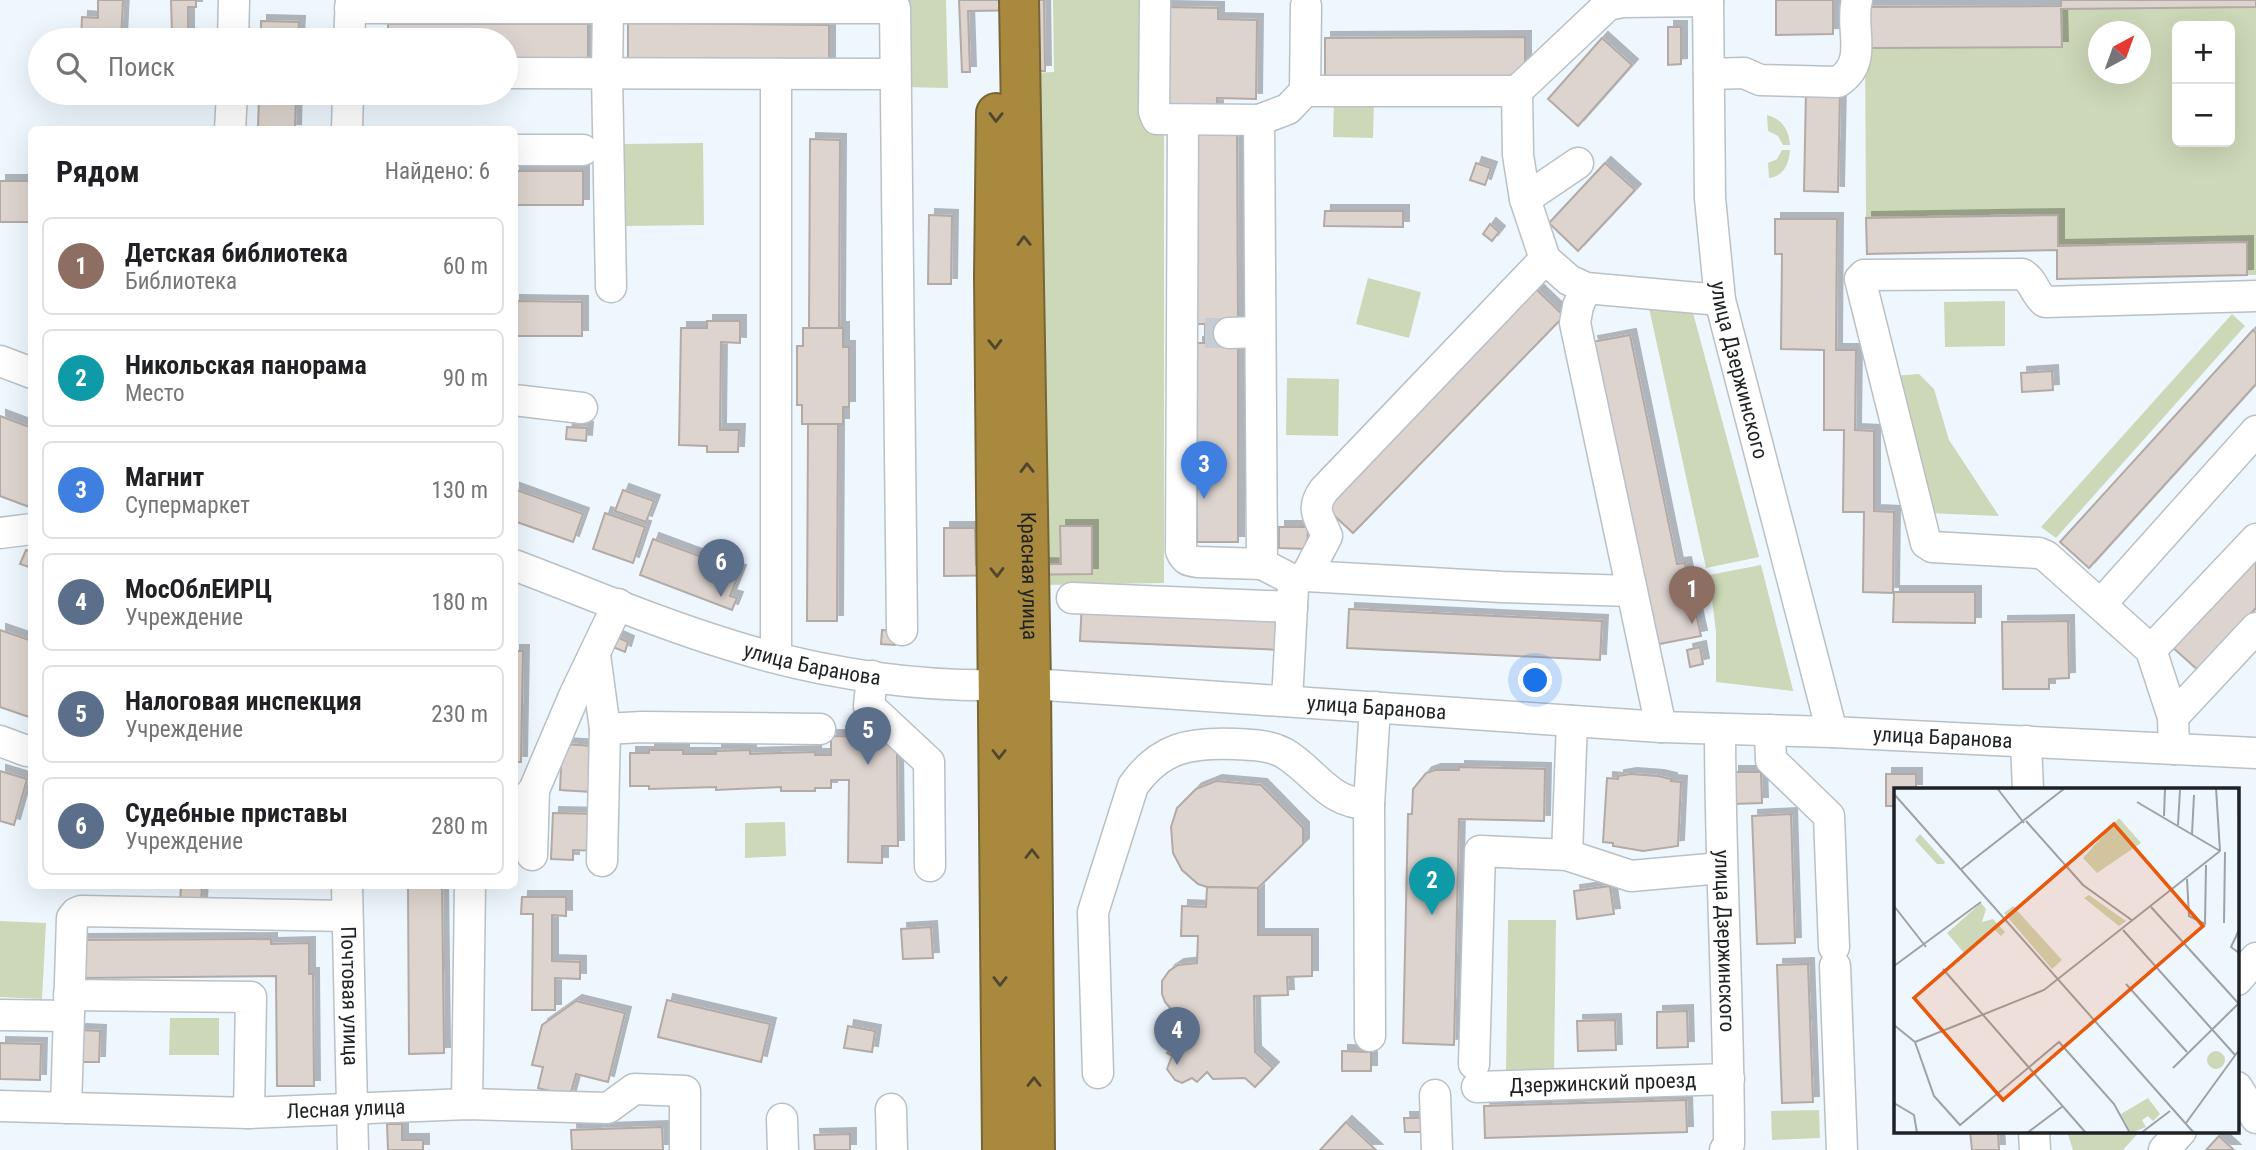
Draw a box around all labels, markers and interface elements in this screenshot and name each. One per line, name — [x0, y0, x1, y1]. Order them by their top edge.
north arrow — [2088, 21, 2151, 84]
map controls — [2172, 21, 2235, 147]
button: + — [2172, 21, 2235, 84]
search box — [28, 28, 518, 105]
icon: search — [52, 48, 90, 86]
text: Поиск — [108, 52, 175, 82]
button: − — [2172, 84, 2235, 147]
one-way arrow — [988, 112, 1004, 123]
text: Рядом — [56, 154, 140, 189]
text: Найдено: 6 — [385, 158, 490, 185]
one-way arrow — [1016, 235, 1031, 246]
text: Детская библиотека — [125, 238, 348, 268]
text: 1 — [75, 253, 87, 280]
text: 60 m — [443, 253, 488, 280]
text: Библиотека — [125, 268, 237, 295]
street label: улица Дзержинского — [1706, 280, 1773, 462]
one-way arrow — [987, 340, 1003, 350]
text: Никольская панорама — [125, 350, 367, 380]
text: 2 — [75, 365, 87, 392]
text: 90 m — [443, 365, 488, 392]
text: Место — [125, 380, 185, 407]
pin: 3 — [1181, 441, 1227, 499]
text: Магнит — [125, 462, 204, 492]
one-way arrow — [1020, 463, 1035, 474]
text: 3 — [75, 477, 87, 504]
text: 130 m — [431, 477, 488, 504]
text: Супермаркет — [125, 492, 250, 519]
street label: Красная улица — [1016, 512, 1042, 640]
pin: 6 — [698, 539, 744, 597]
pin: 1 — [1669, 566, 1715, 624]
one-way arrow — [989, 567, 1005, 578]
text: МосОблЕИРЦ — [125, 574, 272, 604]
text: 4 — [75, 589, 87, 616]
text: 180 m — [431, 589, 488, 616]
text: Учреждение — [125, 604, 243, 631]
street label: улица Баранова — [741, 638, 882, 690]
your location — [1518, 663, 1552, 697]
text: Налоговая инспекция — [125, 686, 362, 716]
street label: улица Баранова — [1306, 691, 1447, 724]
text: 5 — [75, 701, 87, 728]
text: 230 m — [431, 701, 488, 728]
pin: 5 — [845, 707, 891, 765]
text: Учреждение — [125, 716, 243, 743]
street label: улица Баранова — [1873, 722, 2013, 753]
one-way arrow — [991, 749, 1007, 760]
inset map — [1894, 788, 2238, 1132]
text: Судебные приставы — [125, 798, 348, 828]
text: 6 — [75, 813, 87, 840]
text: 280 m — [431, 813, 488, 840]
text: Учреждение — [125, 828, 243, 855]
one-way arrow — [1025, 849, 1040, 860]
street label: улица Дзержинского — [1710, 849, 1739, 1033]
pin: 2 — [1409, 857, 1455, 915]
street label: Почтовая улица — [336, 926, 363, 1066]
one-way arrow — [993, 976, 1008, 987]
pin: 4 — [1154, 1007, 1200, 1065]
street label: Дзержинский проезд — [1509, 1068, 1697, 1098]
one-way arrow — [1026, 1076, 1042, 1087]
street label: Лесная улица — [286, 1095, 406, 1123]

